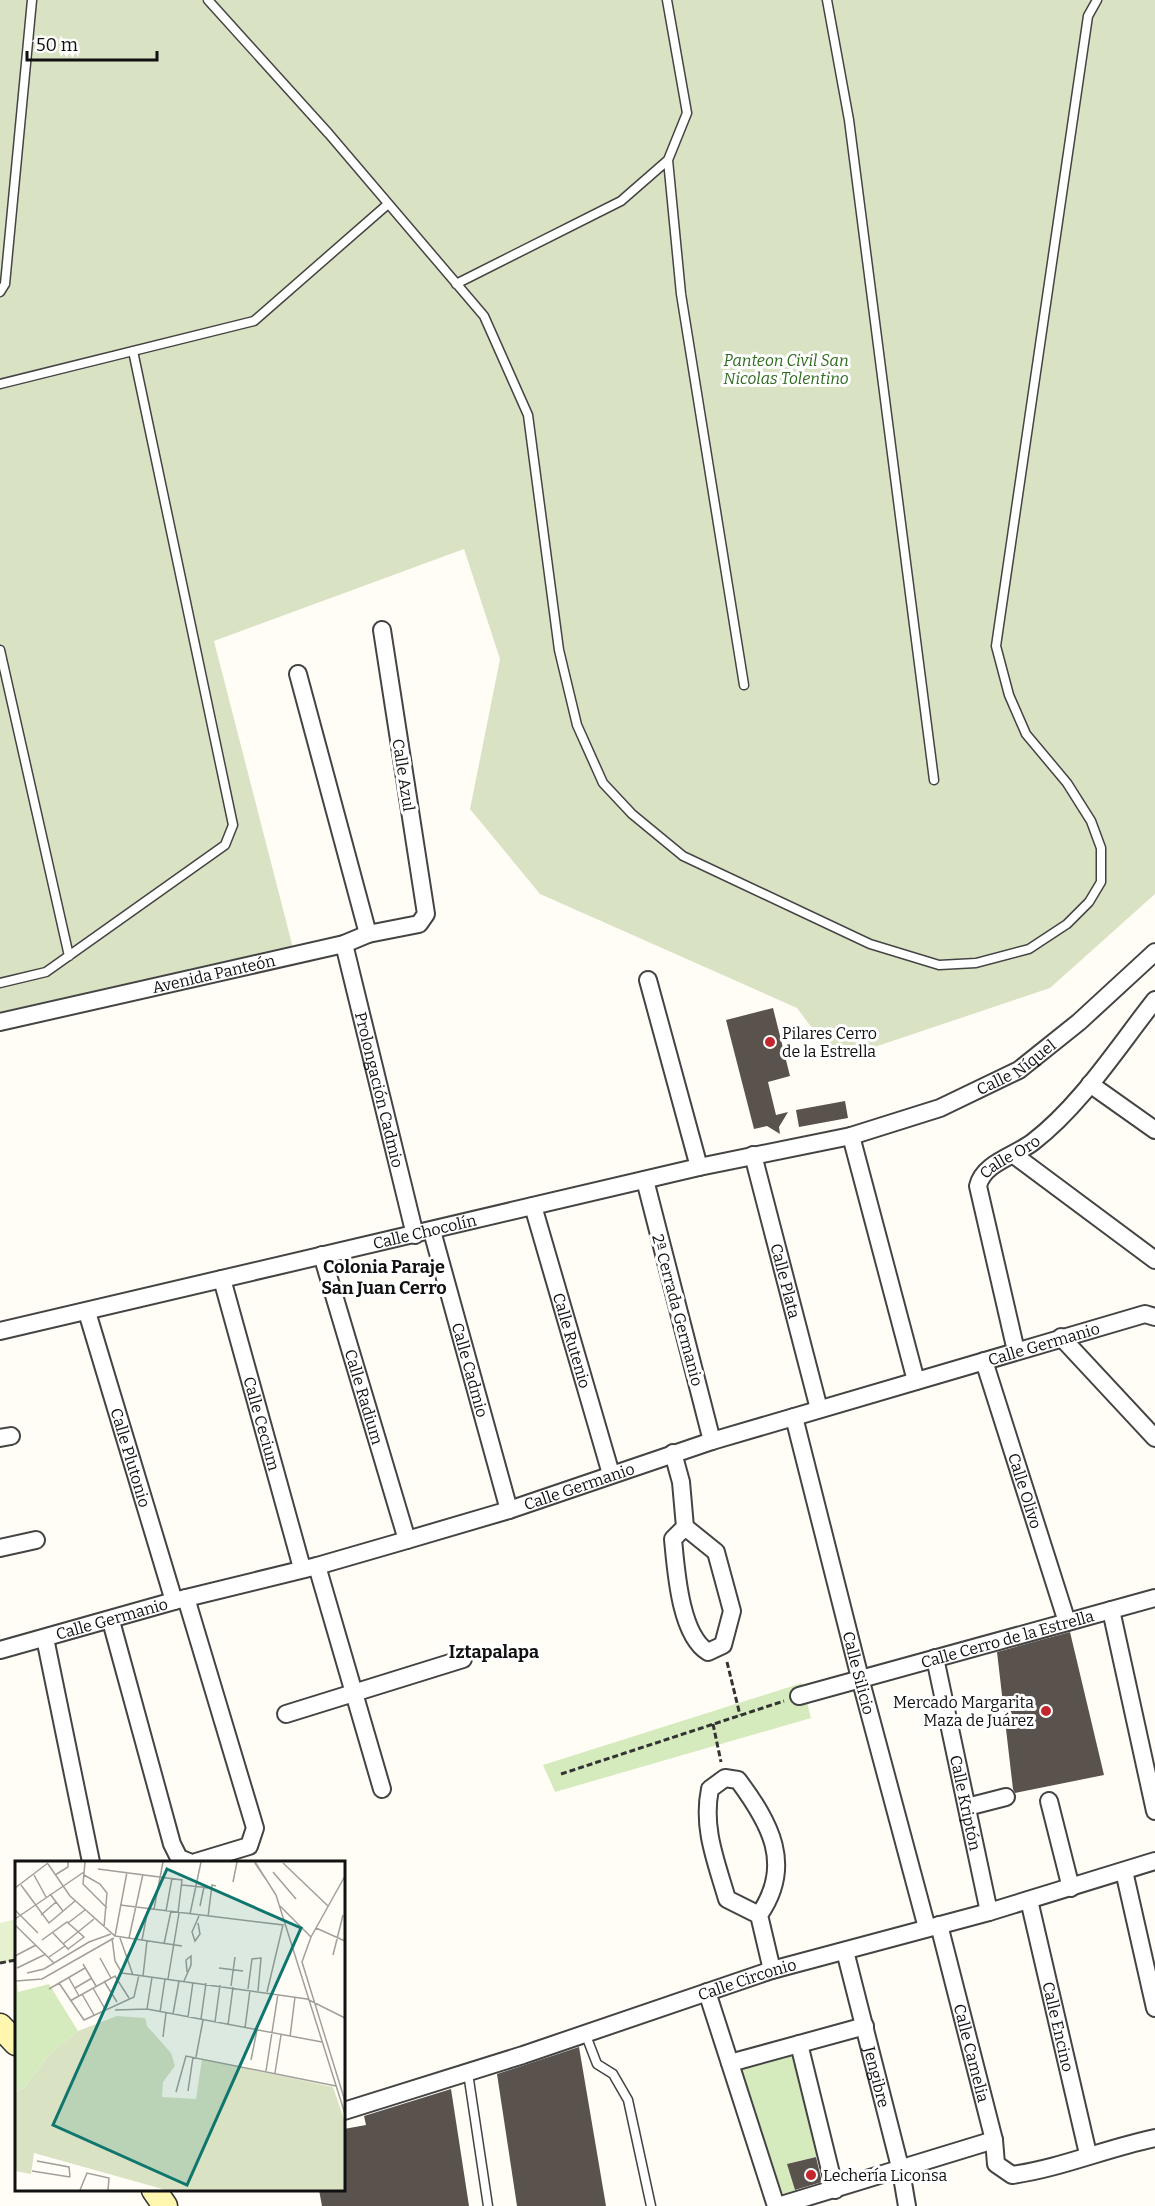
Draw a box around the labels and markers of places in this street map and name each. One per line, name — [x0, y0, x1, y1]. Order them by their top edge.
place label: Pilares Cerro de la Estrella — [782, 1024, 877, 1061]
marker: Pilares Cerro de la Estrella — [763, 1035, 777, 1049]
place label: Mercado Margarita Maza de Juárez — [893, 1693, 1034, 1730]
marker: Mercado Margarita Maza de Juárez — [1039, 1704, 1053, 1718]
place label: Lechería Liconsa — [823, 2166, 948, 2185]
marker: Lechería Liconsa — [804, 2168, 818, 2182]

